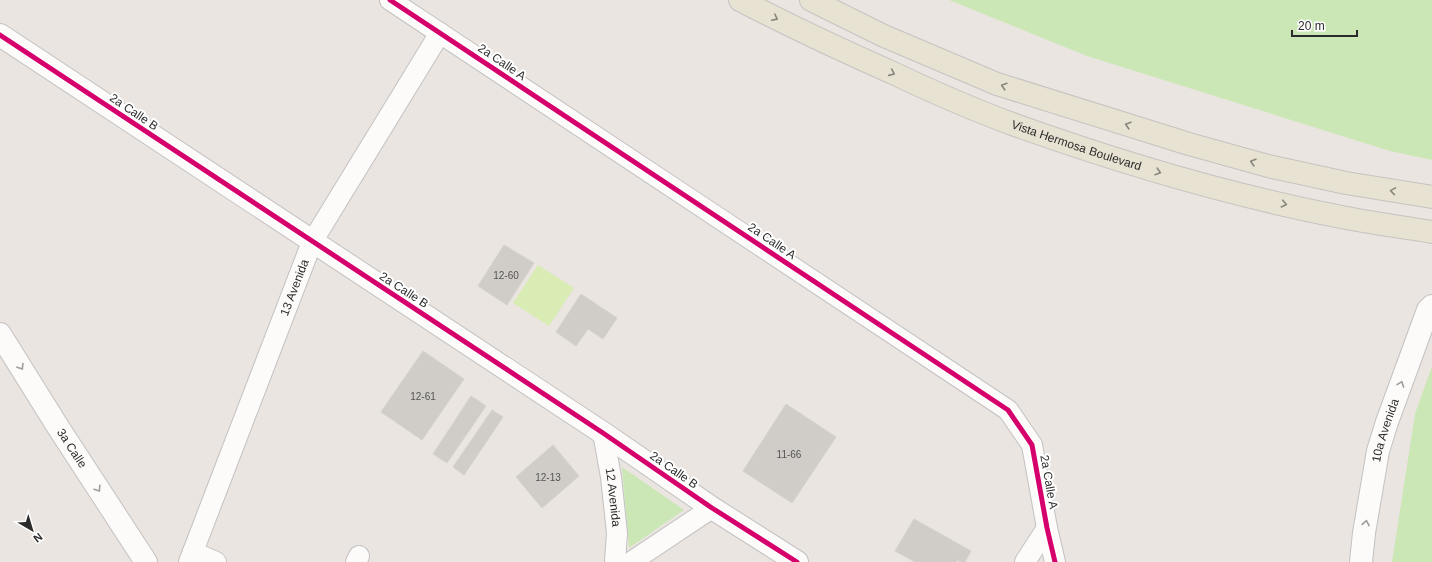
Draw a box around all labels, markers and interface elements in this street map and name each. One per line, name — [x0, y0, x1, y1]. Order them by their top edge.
scale bar — [1292, 12, 1357, 38]
one-way arrow — [770, 13, 778, 21]
text: 20 m — [1298, 19, 1325, 33]
street label: 2a Calle A — [475, 41, 529, 83]
one-way arrow — [888, 68, 896, 76]
one-way arrow — [1000, 82, 1007, 91]
street label: 2a Calle B — [107, 91, 161, 133]
street label: Vista Hermosa Boulevard — [1010, 117, 1143, 173]
one-way arrow — [1125, 121, 1132, 130]
one-way arrow — [1249, 158, 1256, 166]
one-way arrow — [1155, 167, 1162, 175]
one-way arrow — [1390, 187, 1397, 196]
one-way arrow — [1281, 200, 1287, 208]
street label: 2a Calle A — [745, 220, 799, 262]
street label: 13 Avenida — [277, 257, 312, 318]
street label: 2a Calle B — [377, 269, 431, 311]
house number: 12-60 — [493, 270, 519, 281]
one-way arrow — [16, 363, 23, 370]
one-way arrow — [1396, 381, 1404, 388]
house number: 12-61 — [410, 391, 436, 402]
street label: 10a Avenida — [1369, 397, 1402, 463]
street label: 3a Calle — [54, 426, 90, 471]
street label: 2a Calle B — [647, 448, 701, 492]
house number: 11-66 — [777, 449, 802, 460]
street label: 2a Calle A — [1037, 454, 1061, 510]
street label: 12 Avenida — [602, 467, 623, 528]
house number: 12-13 — [535, 472, 561, 483]
one-way arrow — [93, 484, 100, 491]
north arrow — [12, 510, 52, 550]
one-way arrow — [1361, 520, 1370, 526]
text: N — [31, 531, 45, 545]

